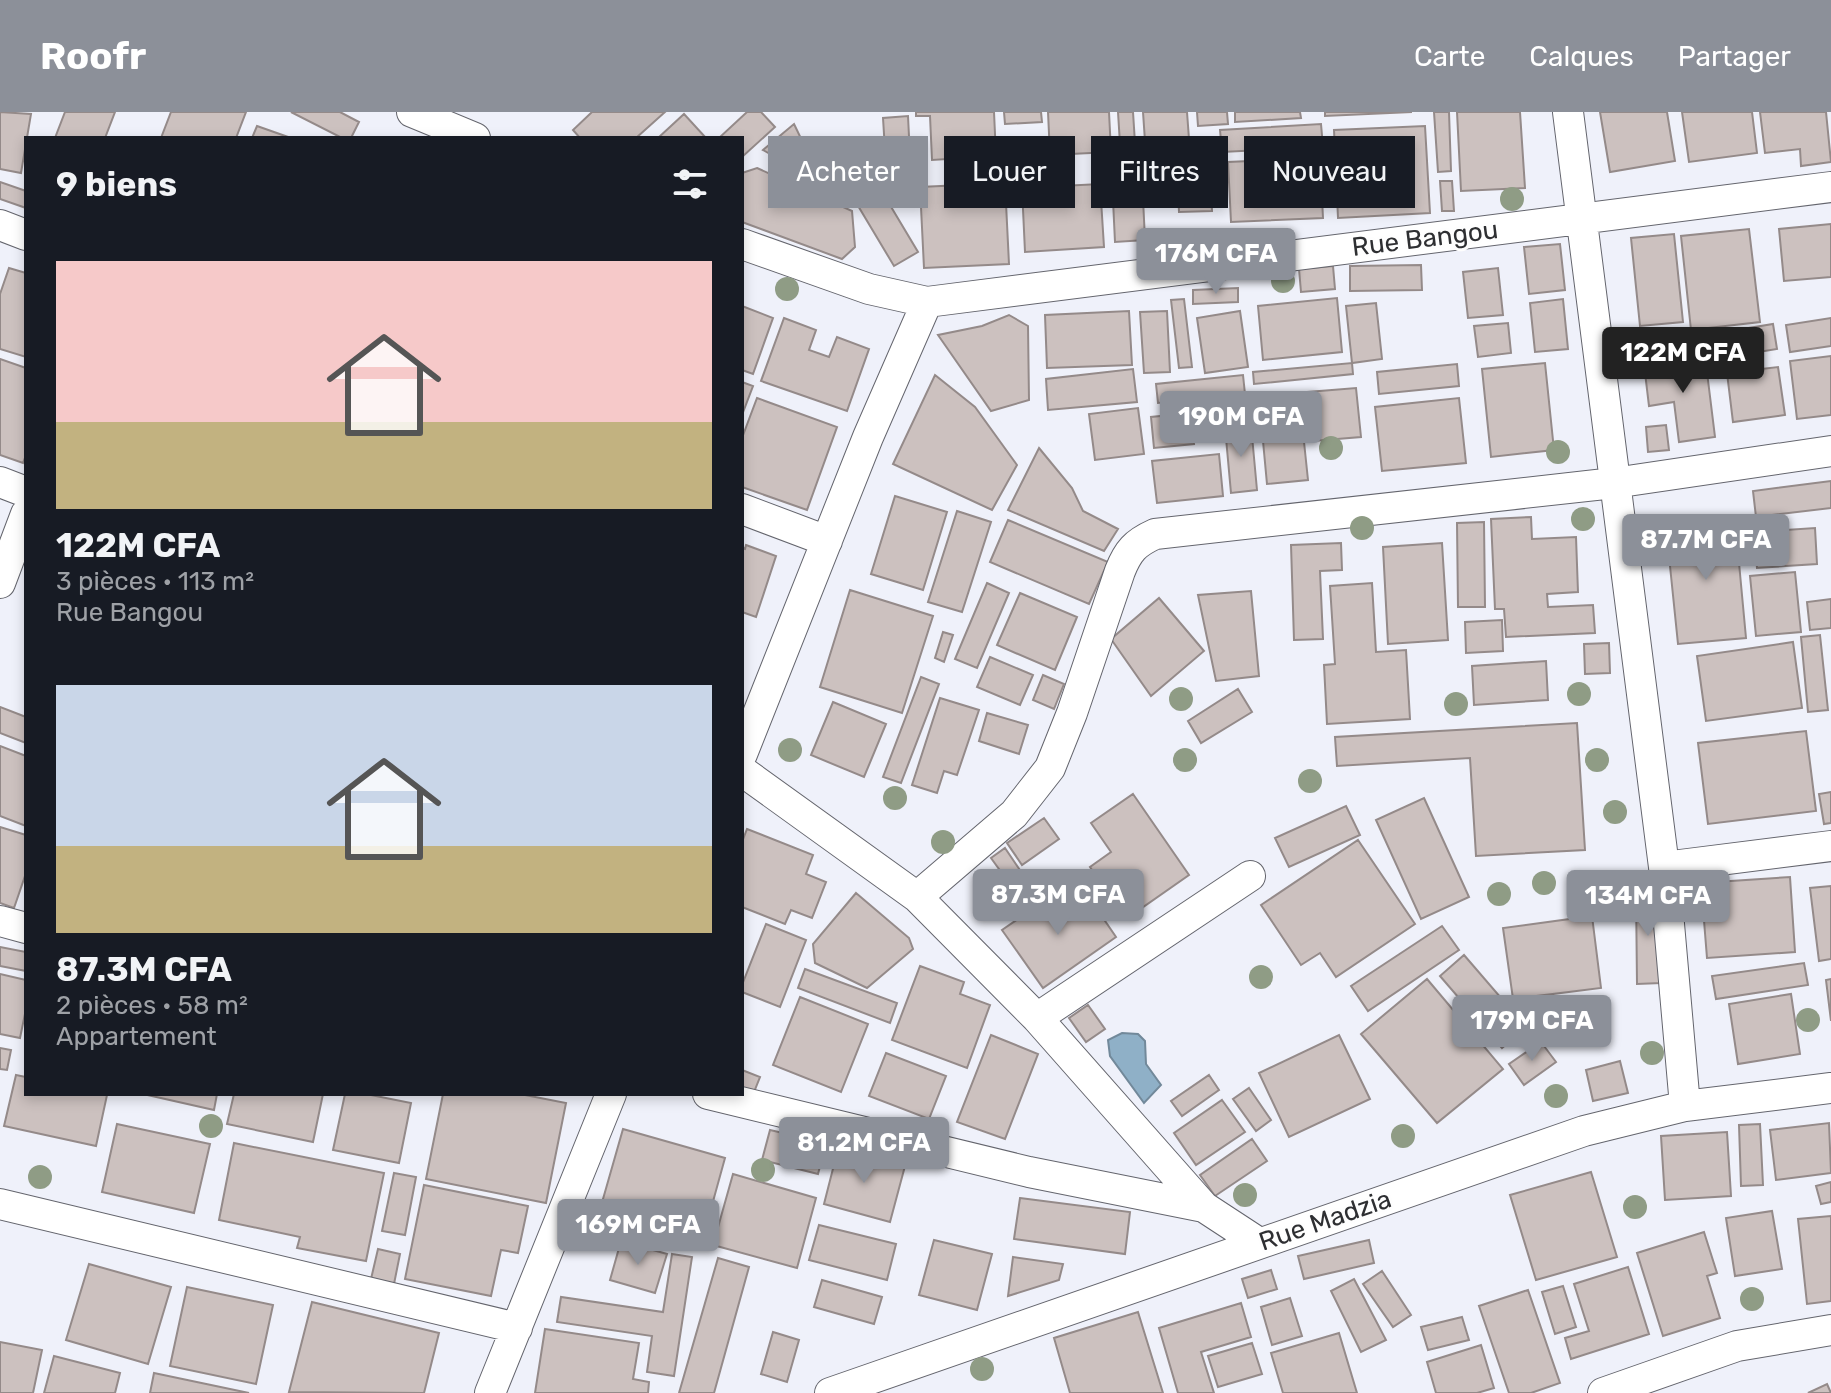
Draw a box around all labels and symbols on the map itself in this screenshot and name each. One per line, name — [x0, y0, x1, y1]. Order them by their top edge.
street label: Rue Bangou — [1350, 214, 1500, 263]
pin: 176M CFA — [1133, 228, 1299, 296]
pin: 122M CFA — [1600, 327, 1766, 395]
pin: 190M CFA — [1158, 391, 1324, 459]
pin: 87.7M CFA — [1614, 514, 1798, 582]
pin: 87.3M CFA — [966, 869, 1150, 937]
pin: 134M CFA — [1565, 870, 1731, 938]
pin: 179M CFA — [1449, 995, 1615, 1063]
pin: 81.2M CFA — [772, 1117, 956, 1185]
street label: Rue Madzia — [1255, 1183, 1395, 1258]
pin: 169M CFA — [555, 1199, 721, 1267]

